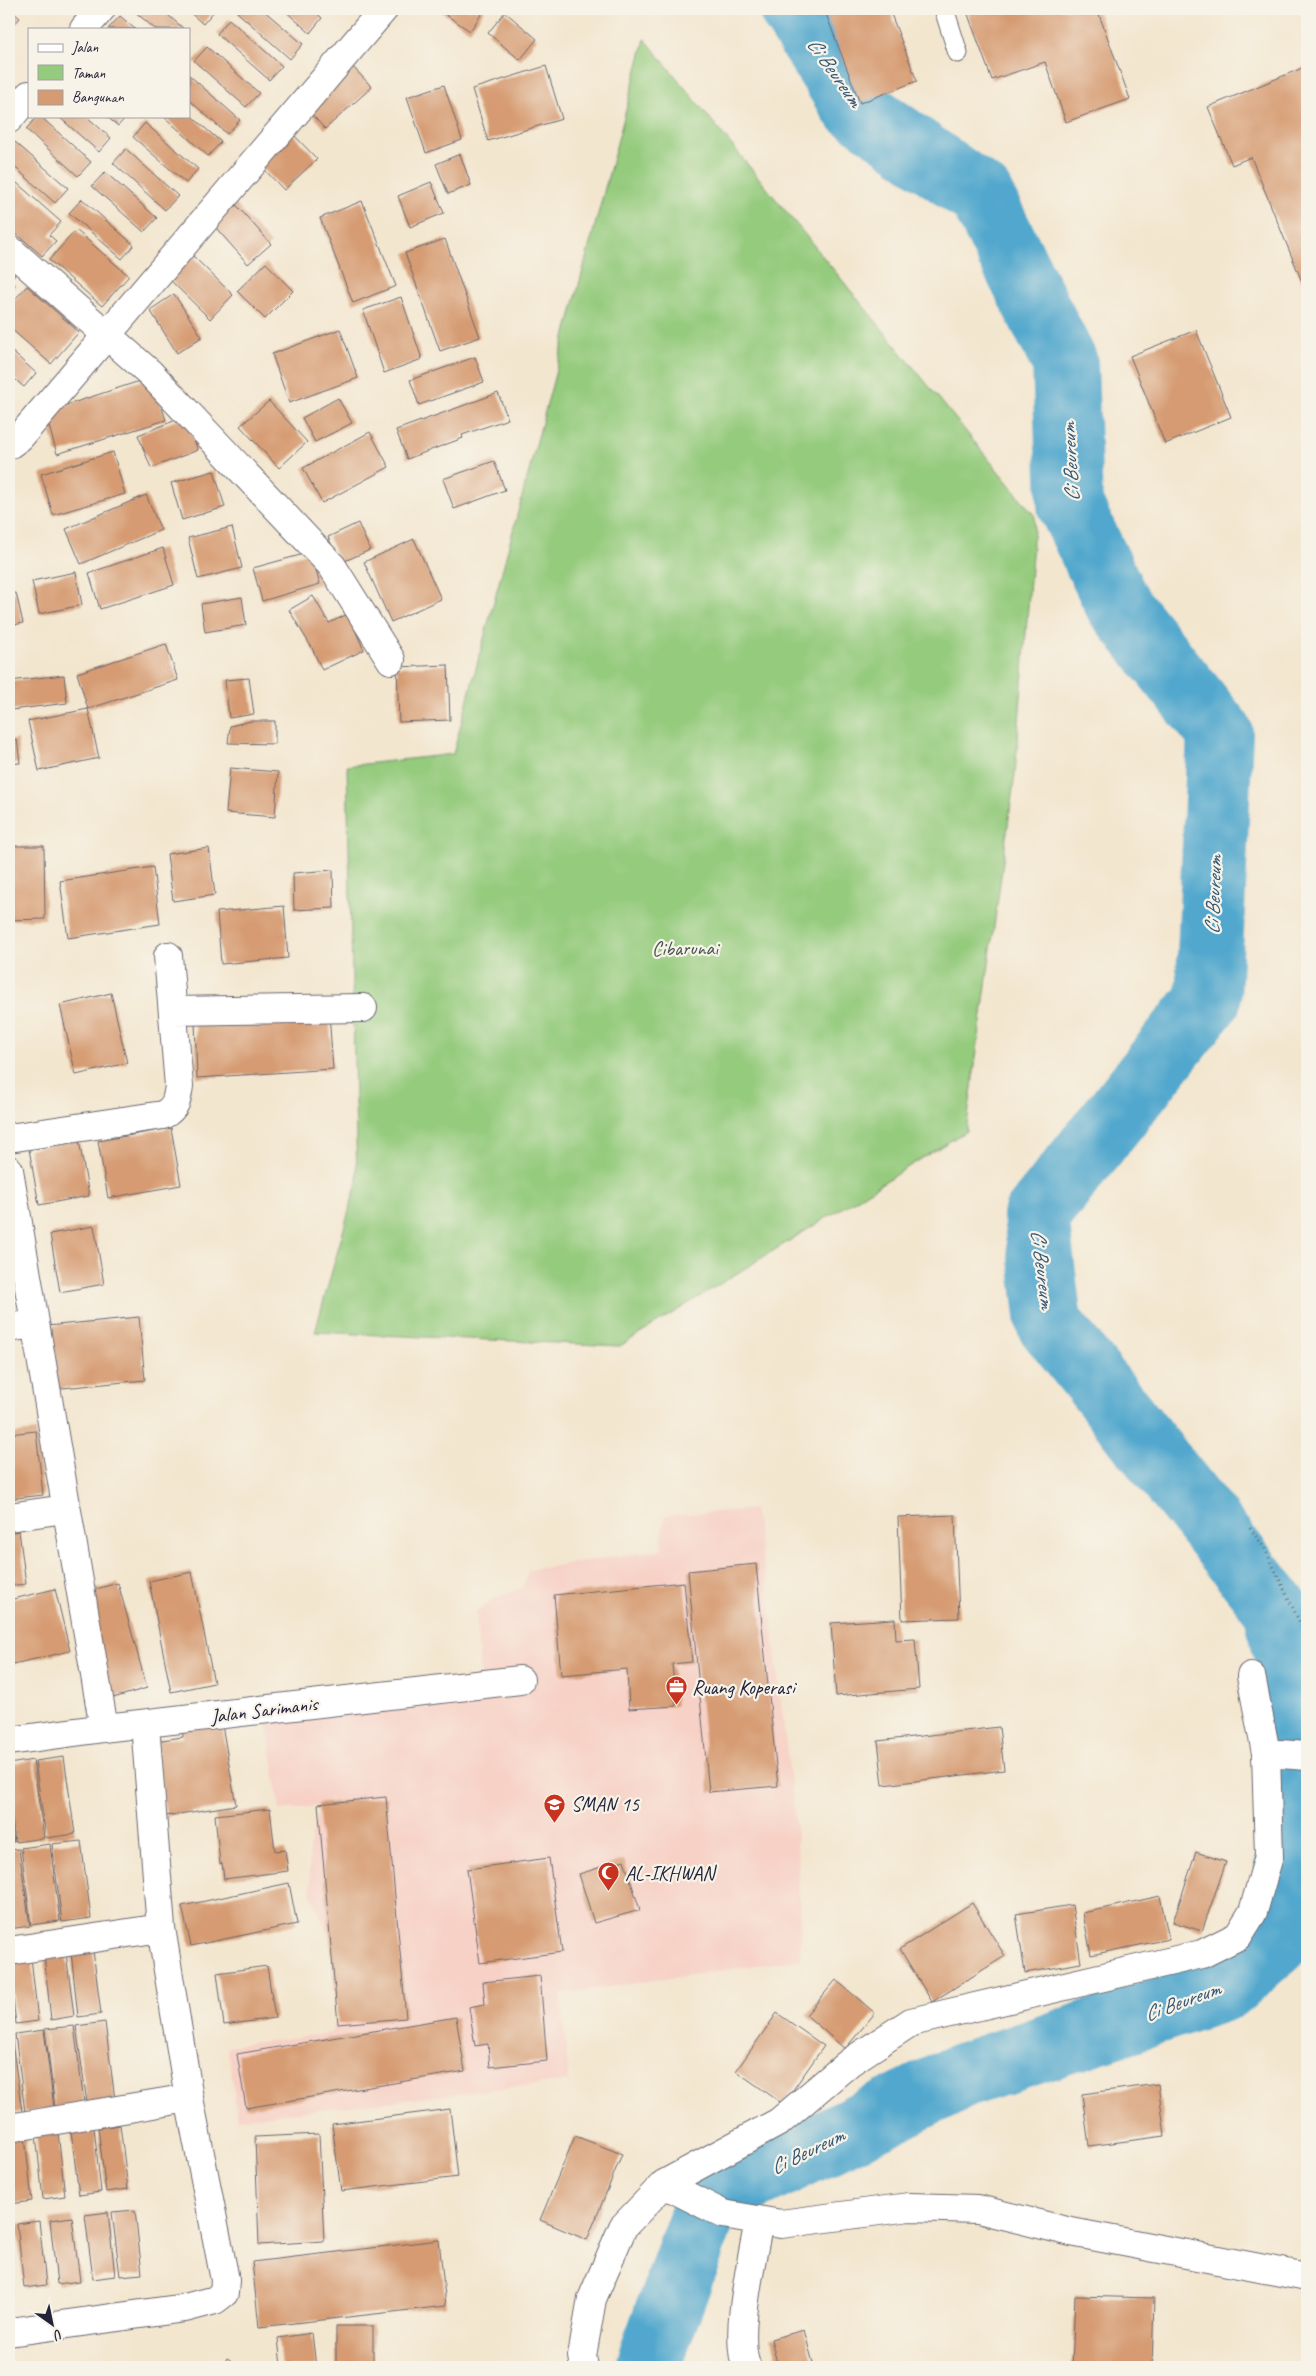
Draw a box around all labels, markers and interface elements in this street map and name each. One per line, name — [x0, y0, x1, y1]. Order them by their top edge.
legend — [28, 28, 190, 118]
water label: Ci Beureum — [802, 32, 870, 114]
text: Jalan — [71, 38, 99, 57]
text: Taman — [72, 64, 105, 83]
text: Bangunan — [72, 88, 125, 107]
water label: Ci Beureum — [1055, 420, 1085, 502]
water label: Ci Beureum — [1199, 853, 1227, 935]
park label: Cibarunai — [652, 936, 720, 961]
water label: Ci Beureum — [1025, 1228, 1061, 1312]
office icon: Ruang Koperasi — [664, 1675, 688, 1706]
place label: Ruang Koperasi — [692, 1675, 797, 1700]
street label: Jalan Sarimanis — [208, 1691, 321, 1729]
school or university icon: SMAN 15 — [543, 1792, 567, 1823]
place label: SMAN 15 — [571, 1792, 640, 1817]
mosque icon: AL-IKHWAN — [597, 1861, 621, 1892]
place label: AL-IKHWAN — [625, 1861, 717, 1886]
water label: Ci Beureum — [1140, 1974, 1226, 2027]
water label: Ci Beureum — [766, 2121, 850, 2180]
north arrow — [28, 2298, 78, 2348]
text: U — [49, 2326, 66, 2345]

